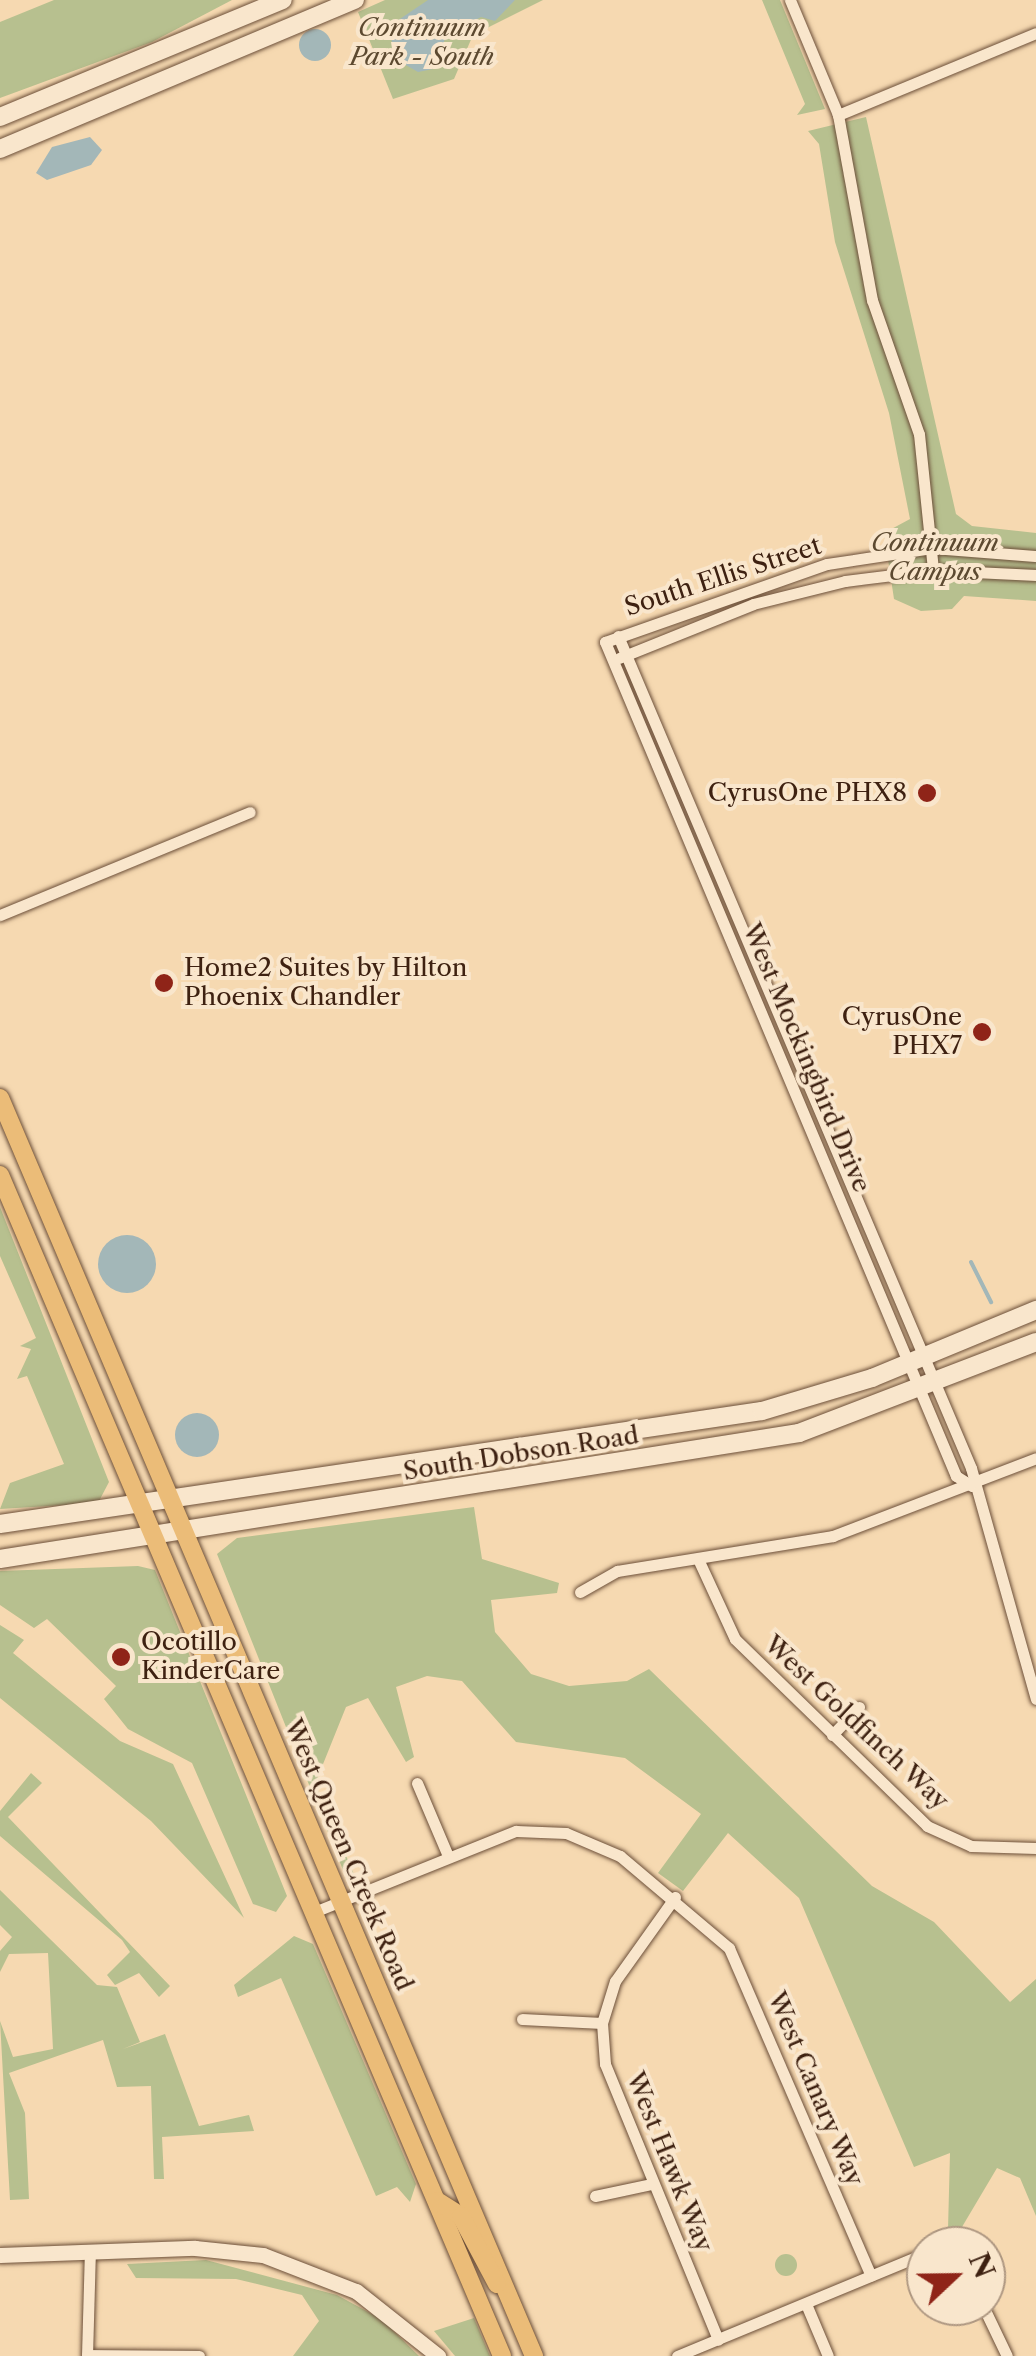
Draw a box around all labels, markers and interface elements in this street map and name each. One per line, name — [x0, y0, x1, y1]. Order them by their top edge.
park label: Continuum Park - South — [350, 14, 494, 73]
park label: Continuum Campus — [871, 529, 999, 588]
street label: South Ellis Street — [621, 531, 825, 623]
place label: CyrusOne PHX8 — [708, 778, 907, 808]
marker: CyrusOne PHX8 — [916, 782, 938, 804]
street label: West Mockingbird Drive — [736, 919, 876, 1197]
place label: Home2 Suites by Hilton Phoenix Chandler — [184, 954, 468, 1013]
marker: Home2 Suites by Hilton Phoenix Chandler — [153, 972, 175, 994]
place label: CyrusOne PHX7 — [842, 1003, 962, 1062]
marker: CyrusOne PHX7 — [971, 1021, 993, 1043]
street label: South Dobson Road — [401, 1421, 641, 1487]
place label: Ocotillo KinderCare — [141, 1628, 280, 1687]
street label: West Goldfinch Way — [757, 1629, 955, 1817]
marker: Ocotillo KinderCare — [110, 1646, 132, 1668]
street label: West Queen Creek Road — [277, 1715, 419, 1995]
street label: West Canary Way — [760, 1987, 870, 2191]
street label: West Hawk Way — [619, 2067, 719, 2257]
north arrow — [906, 2226, 1006, 2326]
text: N — [962, 2248, 1002, 2283]

